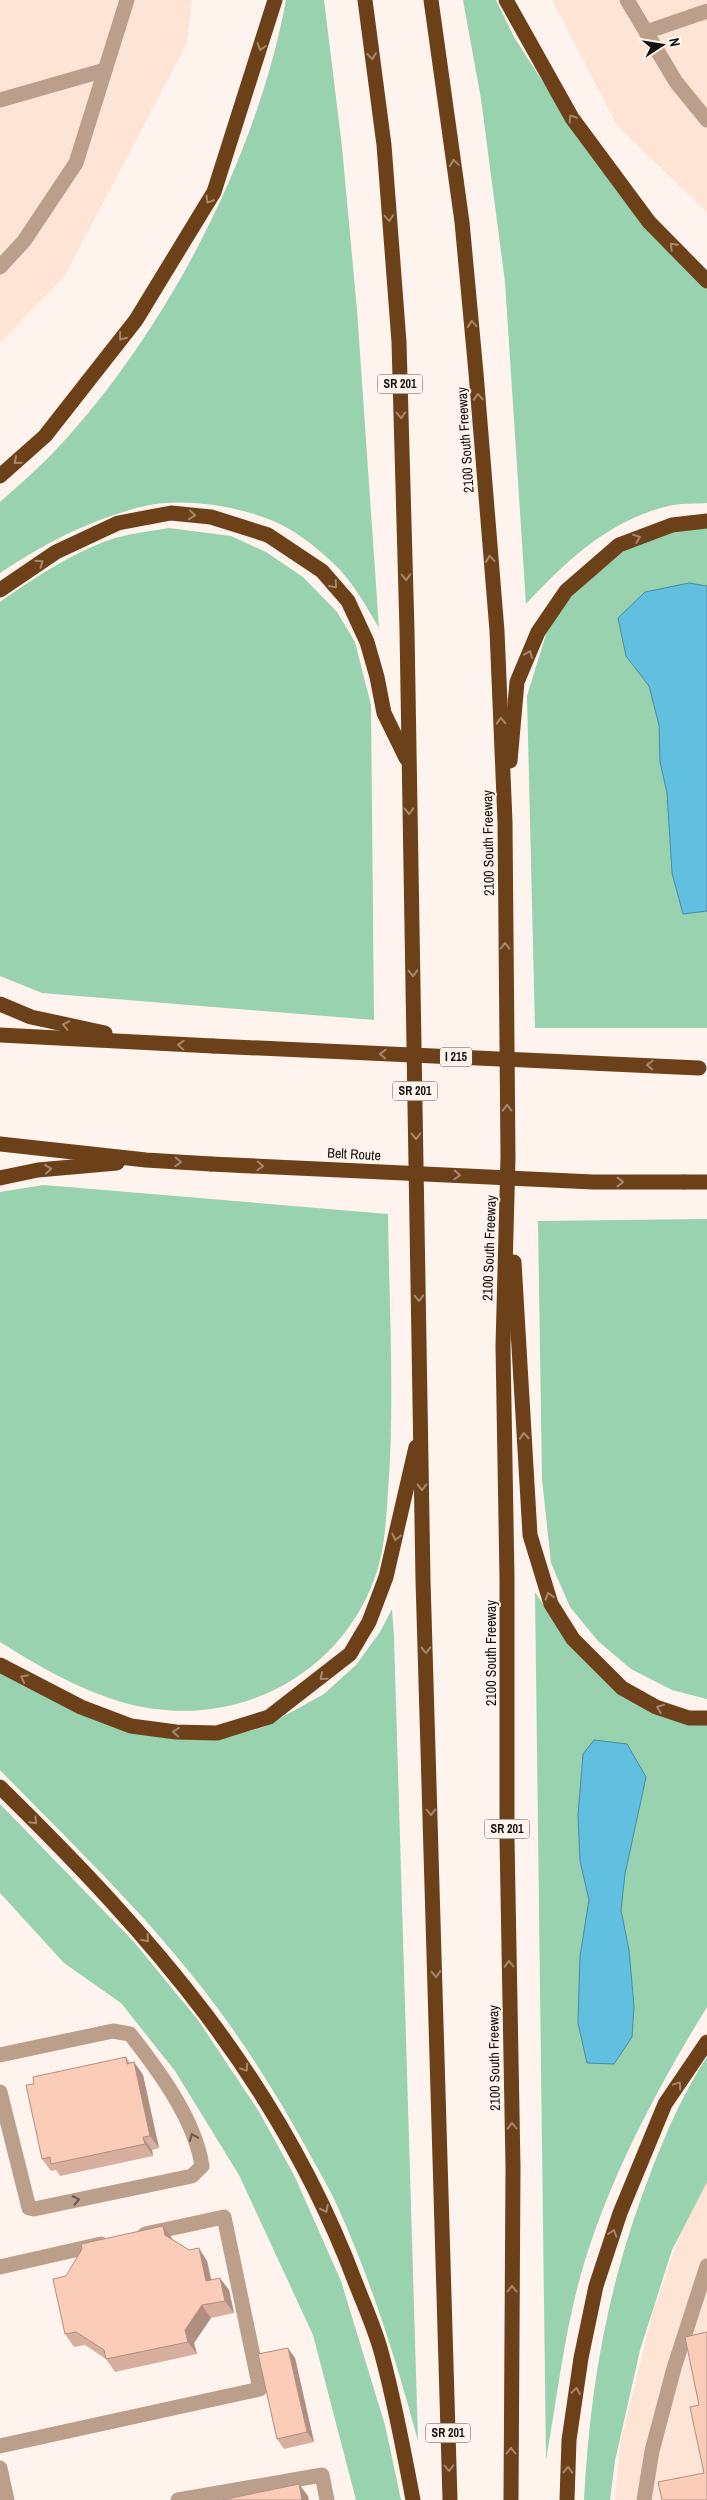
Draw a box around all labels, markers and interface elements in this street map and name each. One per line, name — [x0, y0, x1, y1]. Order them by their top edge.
north arrow — [637, 20, 687, 70]
text: N — [665, 36, 684, 48]
one-way arrow — [256, 42, 266, 50]
one-way arrow — [366, 52, 377, 60]
one-way arrow — [569, 115, 579, 124]
one-way arrow — [449, 158, 460, 166]
one-way arrow — [206, 195, 216, 204]
one-way arrow — [383, 214, 394, 222]
one-way arrow — [669, 243, 678, 252]
one-way arrow — [466, 320, 477, 328]
one-way arrow — [119, 331, 128, 341]
road number: SR 201 — [378, 374, 422, 394]
street label: 2100 South Freeway — [452, 386, 478, 493]
one-way arrow — [472, 393, 483, 401]
one-way arrow — [396, 411, 406, 419]
one-way arrow — [14, 455, 23, 464]
one-way arrow — [188, 509, 196, 520]
one-way arrow — [632, 534, 640, 544]
one-way arrow — [485, 555, 496, 563]
one-way arrow — [34, 560, 44, 569]
one-way arrow — [401, 574, 411, 581]
one-way arrow — [328, 580, 337, 589]
one-way arrow — [522, 650, 533, 659]
one-way arrow — [495, 717, 506, 725]
street label: 2100 South Freeway — [478, 790, 498, 896]
one-way arrow — [404, 807, 415, 815]
one-way arrow — [500, 942, 510, 950]
one-way arrow — [407, 970, 418, 978]
one-way arrow — [62, 1020, 71, 1031]
one-way arrow — [176, 1039, 184, 1050]
one-way arrow — [379, 1048, 387, 1059]
road number: I 215 — [440, 1048, 472, 1066]
one-way arrow — [646, 1060, 654, 1071]
road number: SR 201 — [392, 1082, 438, 1100]
one-way arrow — [502, 1104, 512, 1112]
one-way arrow — [410, 1132, 421, 1140]
street label: Belt Route — [327, 1144, 381, 1164]
one-way arrow — [175, 1156, 183, 1167]
one-way arrow — [256, 1161, 264, 1172]
one-way arrow — [44, 1164, 52, 1175]
one-way arrow — [454, 1170, 462, 1181]
one-way arrow — [616, 1177, 624, 1187]
street label: 2100 South Freeway — [478, 1194, 500, 1301]
one-way arrow — [414, 1294, 424, 1302]
one-way arrow — [519, 1432, 530, 1440]
one-way arrow — [417, 1484, 427, 1491]
one-way arrow — [391, 1532, 401, 1541]
one-way arrow — [544, 1592, 554, 1600]
street label: 2100 South Freeway — [482, 1600, 500, 1706]
one-way arrow — [420, 1646, 431, 1654]
one-way arrow — [319, 1671, 328, 1680]
one-way arrow — [20, 1674, 29, 1684]
one-way arrow — [656, 1704, 665, 1714]
one-way arrow — [172, 1726, 180, 1737]
one-way arrow — [426, 1808, 436, 1816]
one-way arrow — [28, 1816, 37, 1825]
road number: SR 201 — [484, 1820, 530, 1838]
one-way arrow — [140, 1934, 149, 1943]
one-way arrow — [504, 1960, 514, 1968]
one-way arrow — [430, 1971, 441, 1979]
street label: 2100 South Freeway — [484, 2005, 504, 2111]
one-way arrow — [239, 2062, 248, 2072]
one-way arrow — [672, 2081, 681, 2091]
one-way arrow — [507, 2122, 517, 2130]
one-way arrow — [188, 2133, 199, 2142]
one-way arrow — [72, 2195, 81, 2206]
one-way arrow — [319, 2204, 329, 2213]
one-way arrow — [607, 2230, 617, 2238]
one-way arrow — [507, 2285, 517, 2292]
one-way arrow — [571, 2387, 581, 2396]
road number: SR 201 — [426, 2424, 470, 2442]
one-way arrow — [506, 2447, 516, 2455]
one-way arrow — [444, 2464, 454, 2472]
one-way arrow — [563, 2466, 574, 2474]

